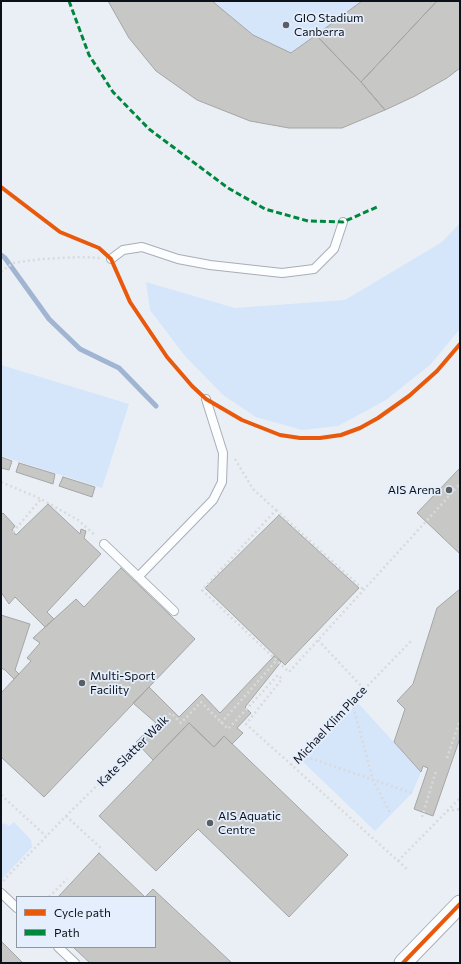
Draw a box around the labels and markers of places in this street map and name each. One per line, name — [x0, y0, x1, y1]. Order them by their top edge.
place label: GIO Stadium Canberra — [294, 11, 364, 39]
marker: GIO Stadium Canberra — [281, 20, 291, 30]
place label: AIS Arena — [388, 483, 441, 497]
marker: AIS Arena — [444, 485, 454, 495]
place label: Multi-Sport Facility — [90, 669, 155, 697]
marker: Multi-Sport Facility — [77, 678, 87, 688]
place label: AIS Aquatic Centre — [218, 809, 281, 837]
marker: AIS Aquatic Centre — [205, 818, 215, 828]

